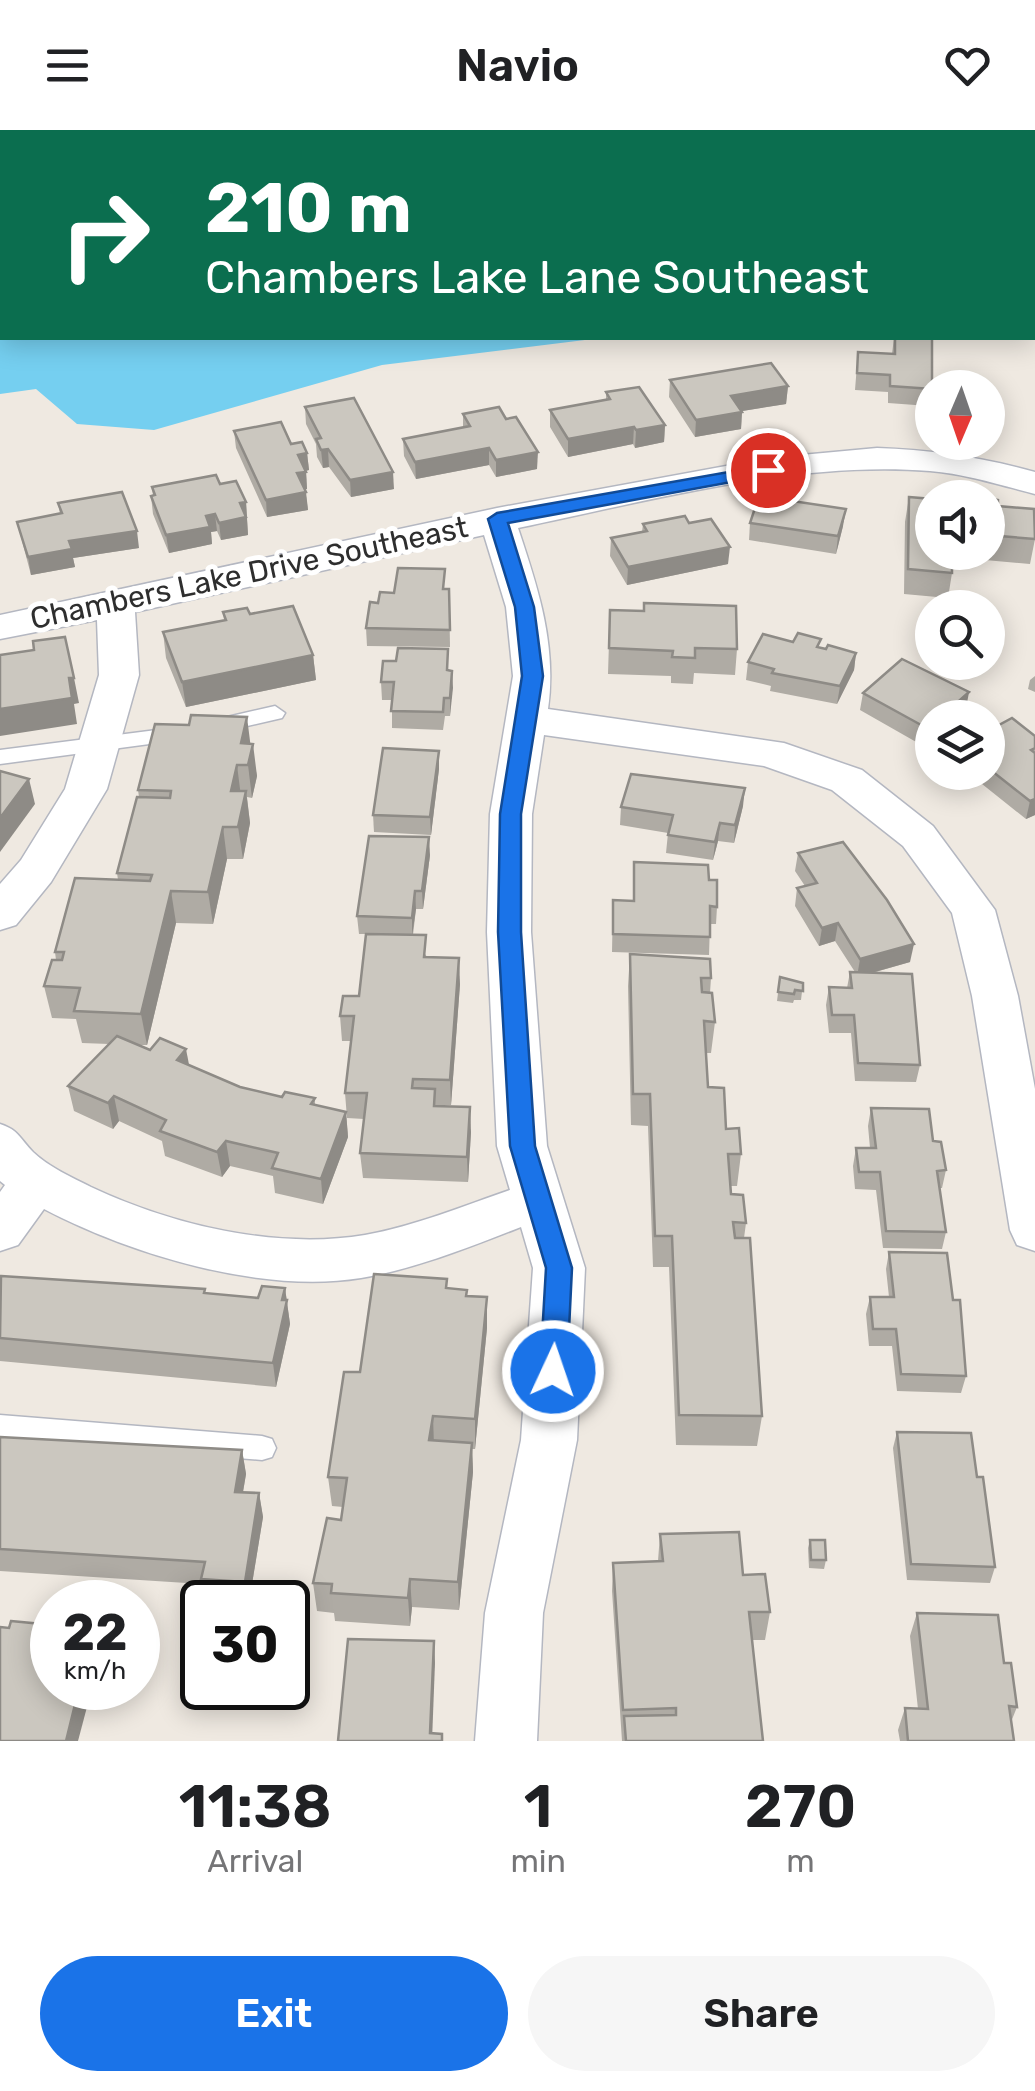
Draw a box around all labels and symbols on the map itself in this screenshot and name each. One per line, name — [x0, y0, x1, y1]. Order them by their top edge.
north arrow — [915, 370, 1005, 460]
pin — [726, 428, 811, 513]
street label: Chambers Lake Drive Southeast — [27, 509, 471, 637]
position arrow — [501, 1319, 605, 1423]
speed limit sign: 30 — [180, 1580, 310, 1710]

